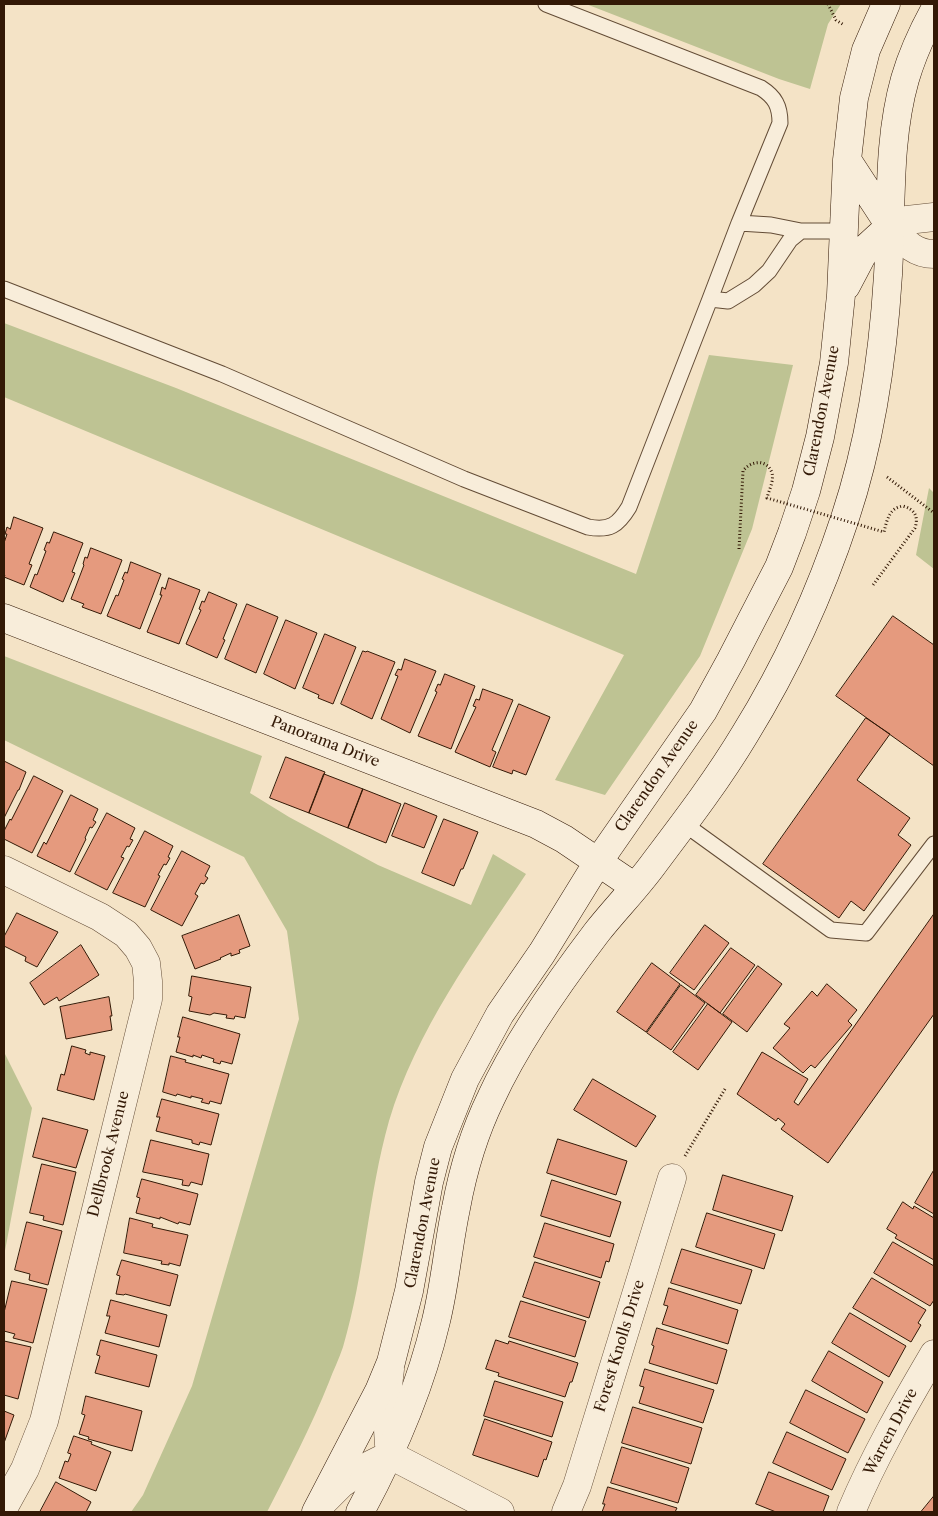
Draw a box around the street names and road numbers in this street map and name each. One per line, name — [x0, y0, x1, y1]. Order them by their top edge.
street label: Clarendon Avenue — [800, 344, 844, 478]
street label: Panorama Drive — [268, 713, 382, 771]
street label: Clarendon Avenue — [612, 716, 702, 836]
street label: Dellbrook Avenue — [85, 1089, 133, 1219]
street label: Clarendon Avenue — [401, 1156, 445, 1290]
street label: Forest Knolls Drive — [591, 1278, 649, 1414]
street label: Warren Drive — [860, 1385, 922, 1479]

